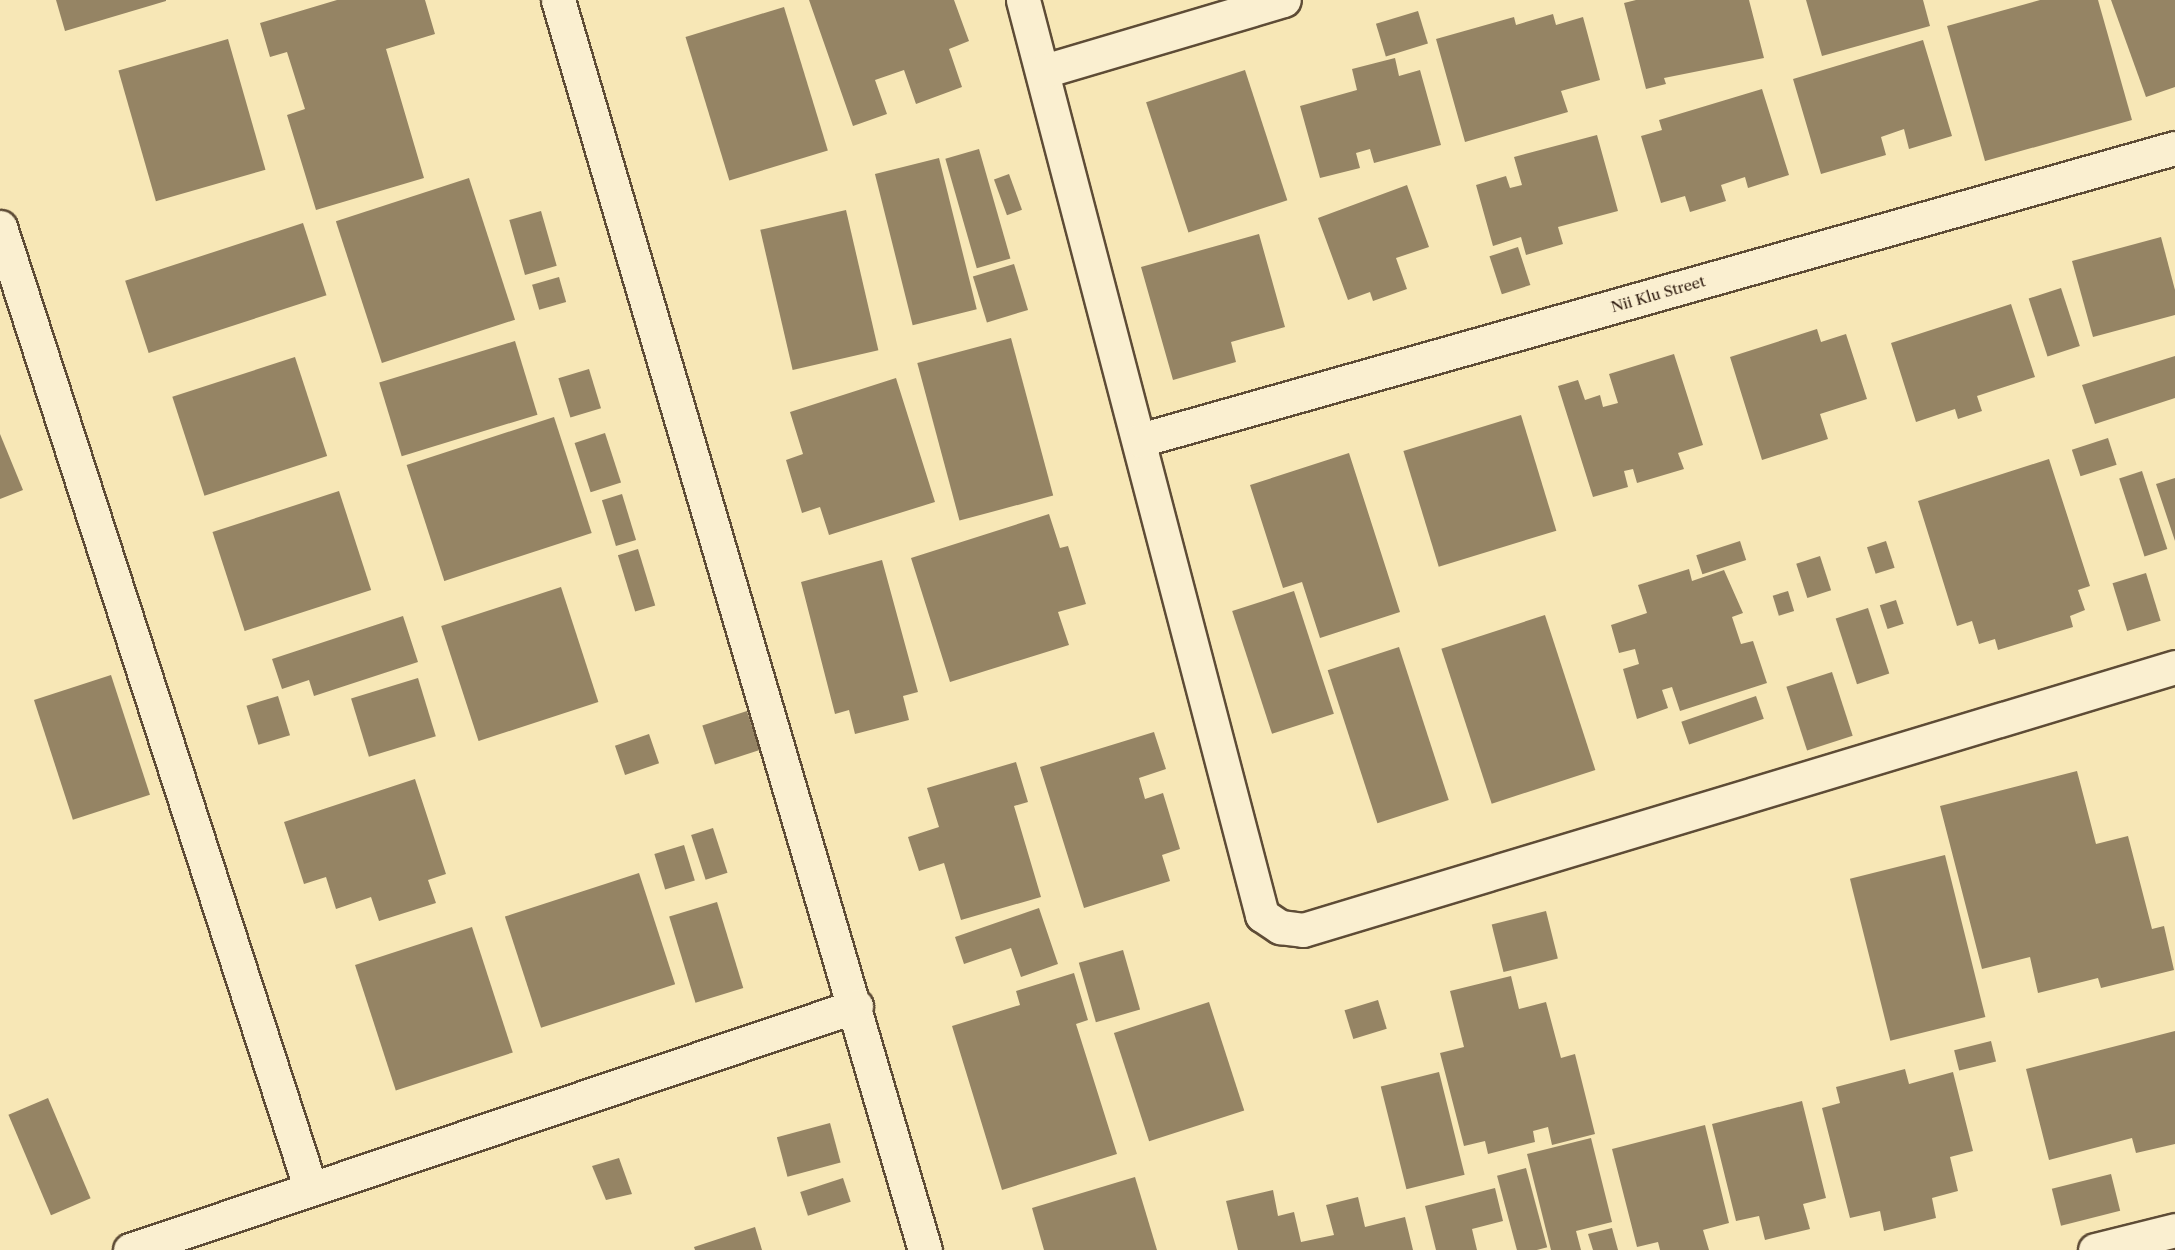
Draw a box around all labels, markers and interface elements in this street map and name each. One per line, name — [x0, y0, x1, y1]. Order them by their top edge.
street label: Nii Klu Street — [1609, 272, 1707, 316]

